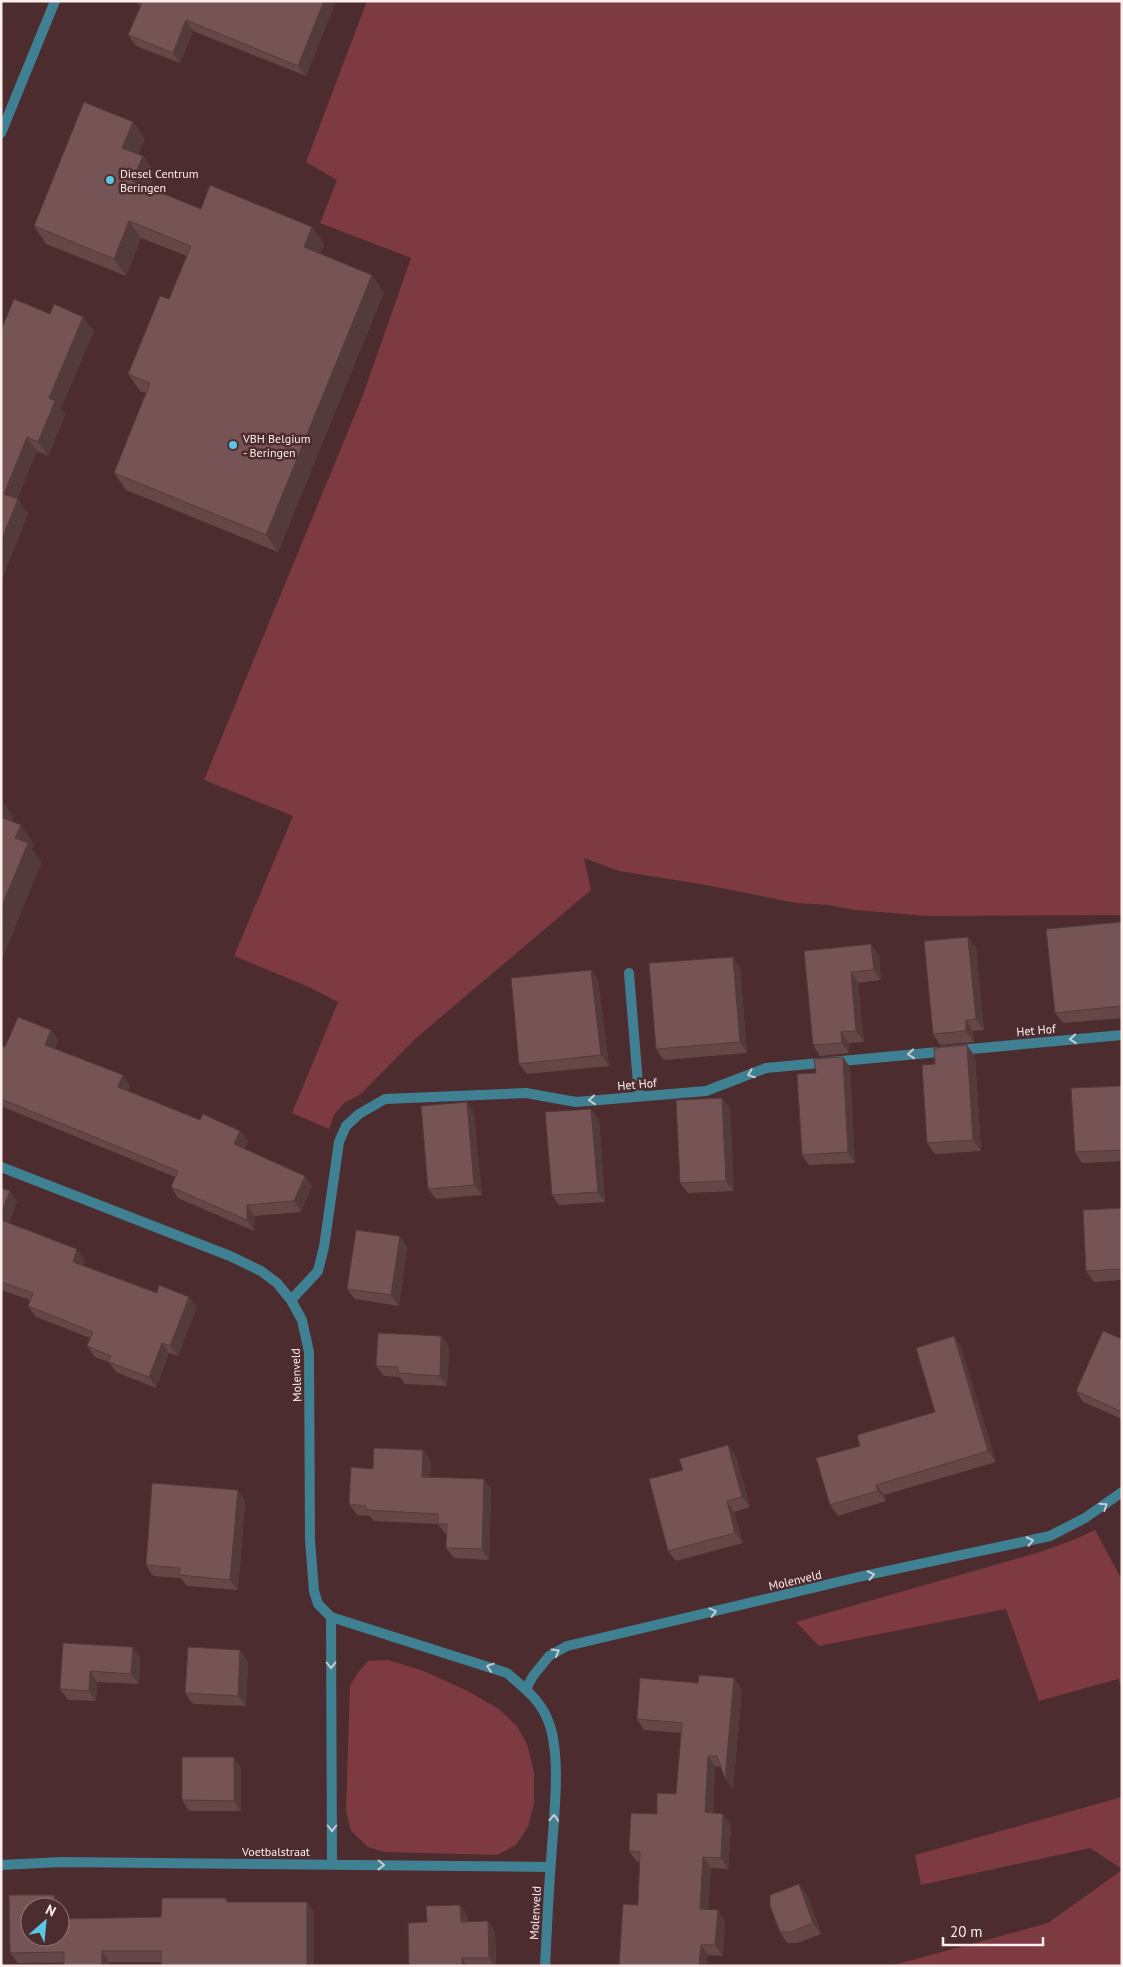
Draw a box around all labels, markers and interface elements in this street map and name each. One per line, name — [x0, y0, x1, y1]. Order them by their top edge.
place label: Diesel Centrum Beringen — [120, 166, 198, 195]
marker: Diesel Centrum Beringen — [104, 174, 116, 186]
place label: VBH Belgium - Beringen — [242, 431, 311, 460]
marker: VBH Belgium - Beringen — [227, 439, 239, 451]
street label: Het Hof — [1016, 1021, 1058, 1039]
one-way arrow — [1069, 1033, 1077, 1044]
one-way arrow — [907, 1048, 915, 1059]
one-way arrow — [747, 1068, 755, 1078]
street label: Het Hof — [617, 1075, 659, 1093]
one-way arrow — [587, 1094, 595, 1105]
street label: Molenveld — [288, 1348, 304, 1402]
one-way arrow — [1098, 1503, 1108, 1512]
one-way arrow — [1025, 1536, 1034, 1547]
street label: Molenveld — [767, 1567, 823, 1593]
one-way arrow — [866, 1570, 875, 1581]
one-way arrow — [708, 1607, 717, 1618]
one-way arrow — [550, 1648, 559, 1658]
one-way arrow — [326, 1662, 336, 1670]
one-way arrow — [487, 1663, 495, 1673]
one-way arrow — [548, 1814, 559, 1822]
one-way arrow — [327, 1824, 337, 1832]
street label: Voetbalstraat — [241, 1844, 310, 1859]
one-way arrow — [378, 1860, 385, 1870]
street label: Molenveld — [526, 1886, 544, 1940]
north arrow — [20, 1897, 70, 1947]
text: N — [43, 1900, 59, 1921]
scale bar — [943, 1914, 1043, 1946]
text: 20 m — [950, 1922, 983, 1941]

